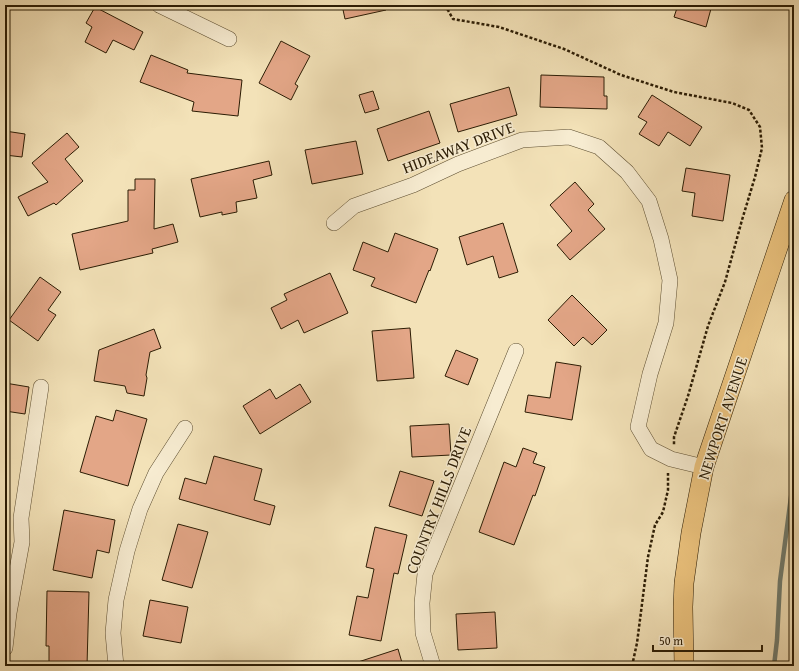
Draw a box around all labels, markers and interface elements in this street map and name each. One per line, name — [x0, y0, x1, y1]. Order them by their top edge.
street label: HIDEAWAY DRIVE — [398, 115, 518, 179]
street label: NEWPORT AVENUE — [691, 353, 753, 483]
street label: COUNTRY HILLS DRIVE — [399, 423, 477, 577]
scale bar — [653, 627, 762, 653]
text: 50 m — [659, 632, 683, 649]

